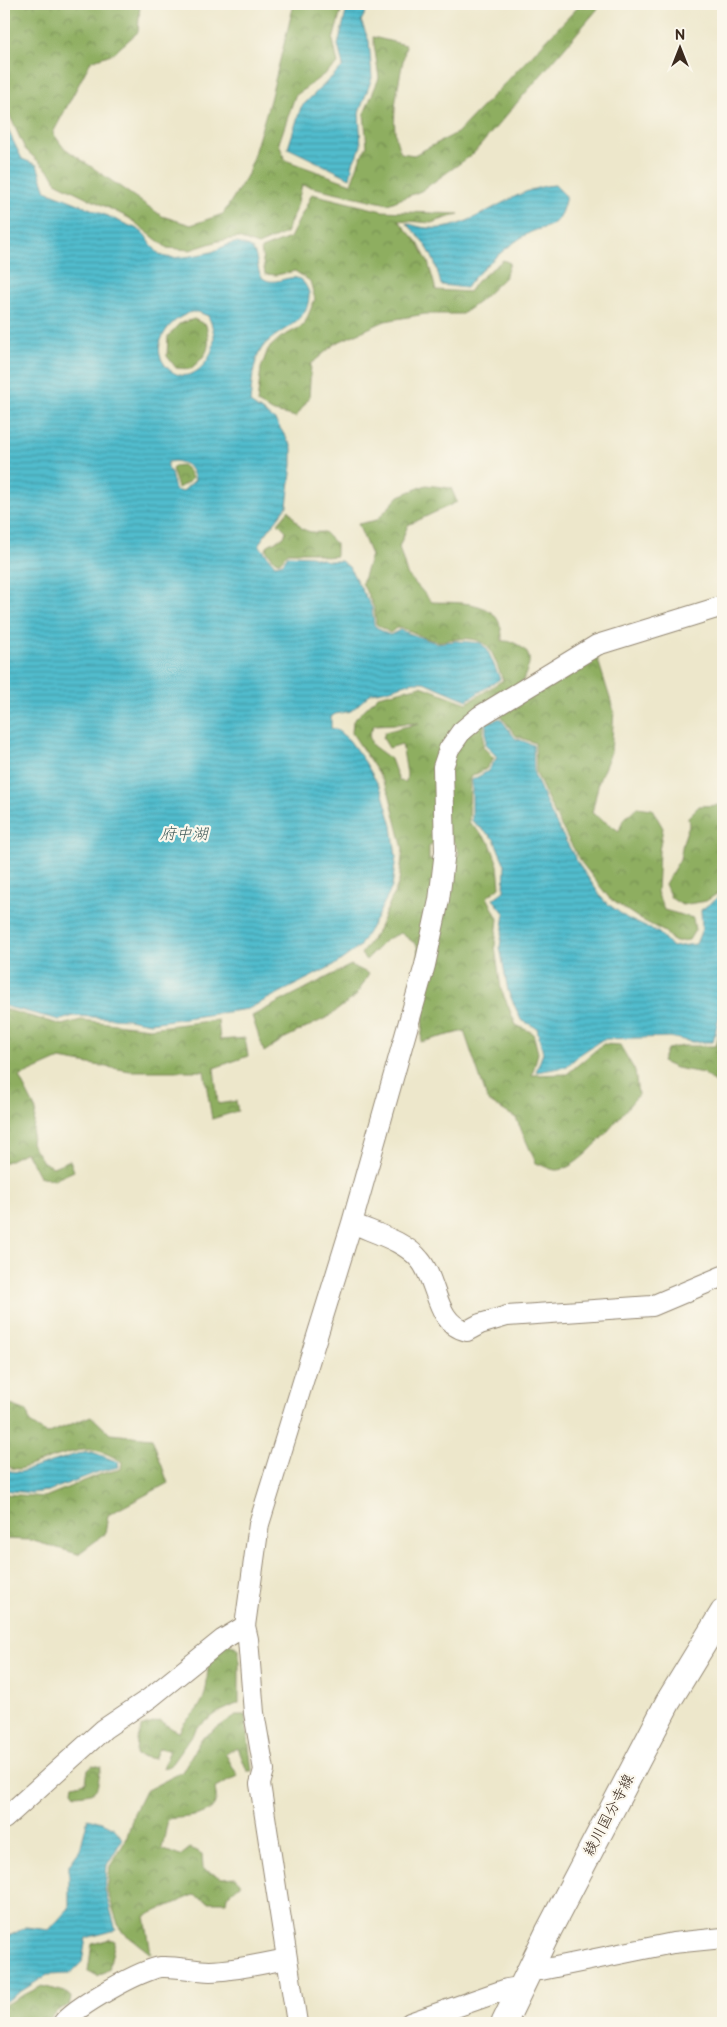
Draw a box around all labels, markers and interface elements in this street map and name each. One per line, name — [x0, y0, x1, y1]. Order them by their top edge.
north arrow — [654, 22, 704, 72]
text: N — [675, 27, 685, 44]
water label: 府中湖 — [160, 825, 210, 844]
street label: 綾川国分寺線 — [579, 1771, 639, 1859]

